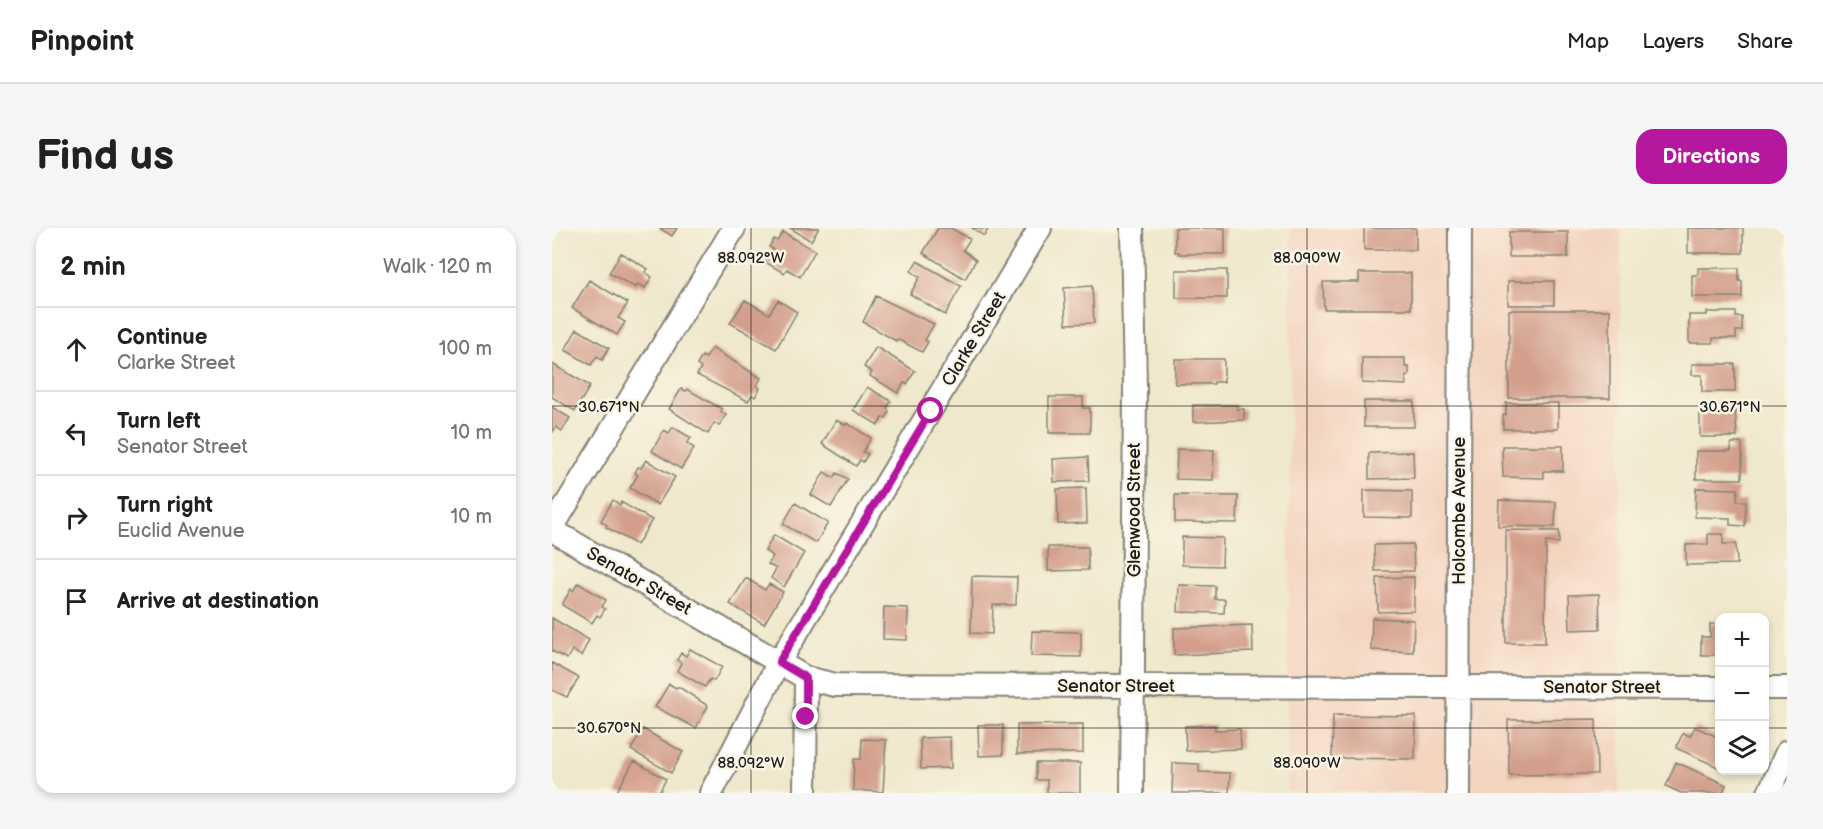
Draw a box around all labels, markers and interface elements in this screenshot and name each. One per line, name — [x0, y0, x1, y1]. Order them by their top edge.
text: Pinpoint — [30, 25, 134, 58]
text: Map — [1567, 29, 1609, 54]
text: Layers — [1642, 29, 1704, 54]
text: Share — [1737, 29, 1793, 54]
button: Directions — [1636, 129, 1787, 184]
text: Find us — [36, 131, 174, 182]
text: 88.092°W — [718, 249, 785, 268]
text: 88.090°W — [1273, 249, 1341, 268]
text: 2 min — [60, 252, 126, 283]
text: Walk · 120 m — [383, 255, 492, 279]
street label: Clarke Street — [938, 288, 1011, 390]
text: Continue — [117, 324, 207, 351]
icon: ahead — [60, 333, 93, 366]
text: 100 m — [439, 337, 492, 361]
text: Clarke Street — [117, 351, 235, 375]
route start — [917, 397, 943, 423]
text: 30.671°N — [578, 398, 640, 417]
text: 30.671°N — [1699, 398, 1761, 417]
text: Turn left — [117, 408, 201, 435]
icon: left — [60, 417, 93, 450]
text: 10 m — [451, 421, 492, 445]
text: Senator Street — [117, 435, 248, 459]
street label: Holcombe Avenue — [1449, 437, 1470, 585]
street label: Glenwood Street — [1124, 442, 1145, 577]
text: Turn right — [117, 492, 213, 519]
icon: right — [60, 501, 93, 534]
text: 10 m — [451, 505, 492, 529]
text: Euclid Avenue — [117, 519, 245, 543]
street label: Senator Street — [583, 543, 696, 620]
icon: arrive — [60, 585, 93, 618]
text: Arrive at destination — [117, 588, 319, 615]
map controls — [1715, 613, 1769, 775]
button: + — [1715, 613, 1769, 667]
button: − — [1715, 667, 1769, 721]
street label: Senator Street — [1057, 676, 1175, 697]
street label: Senator Street — [1543, 677, 1661, 698]
route end — [792, 703, 818, 729]
text: 30.670°N — [577, 719, 641, 738]
button: layers — [1715, 721, 1769, 775]
text: 88.092°W — [718, 754, 785, 773]
text: 88.090°W — [1273, 754, 1341, 773]

